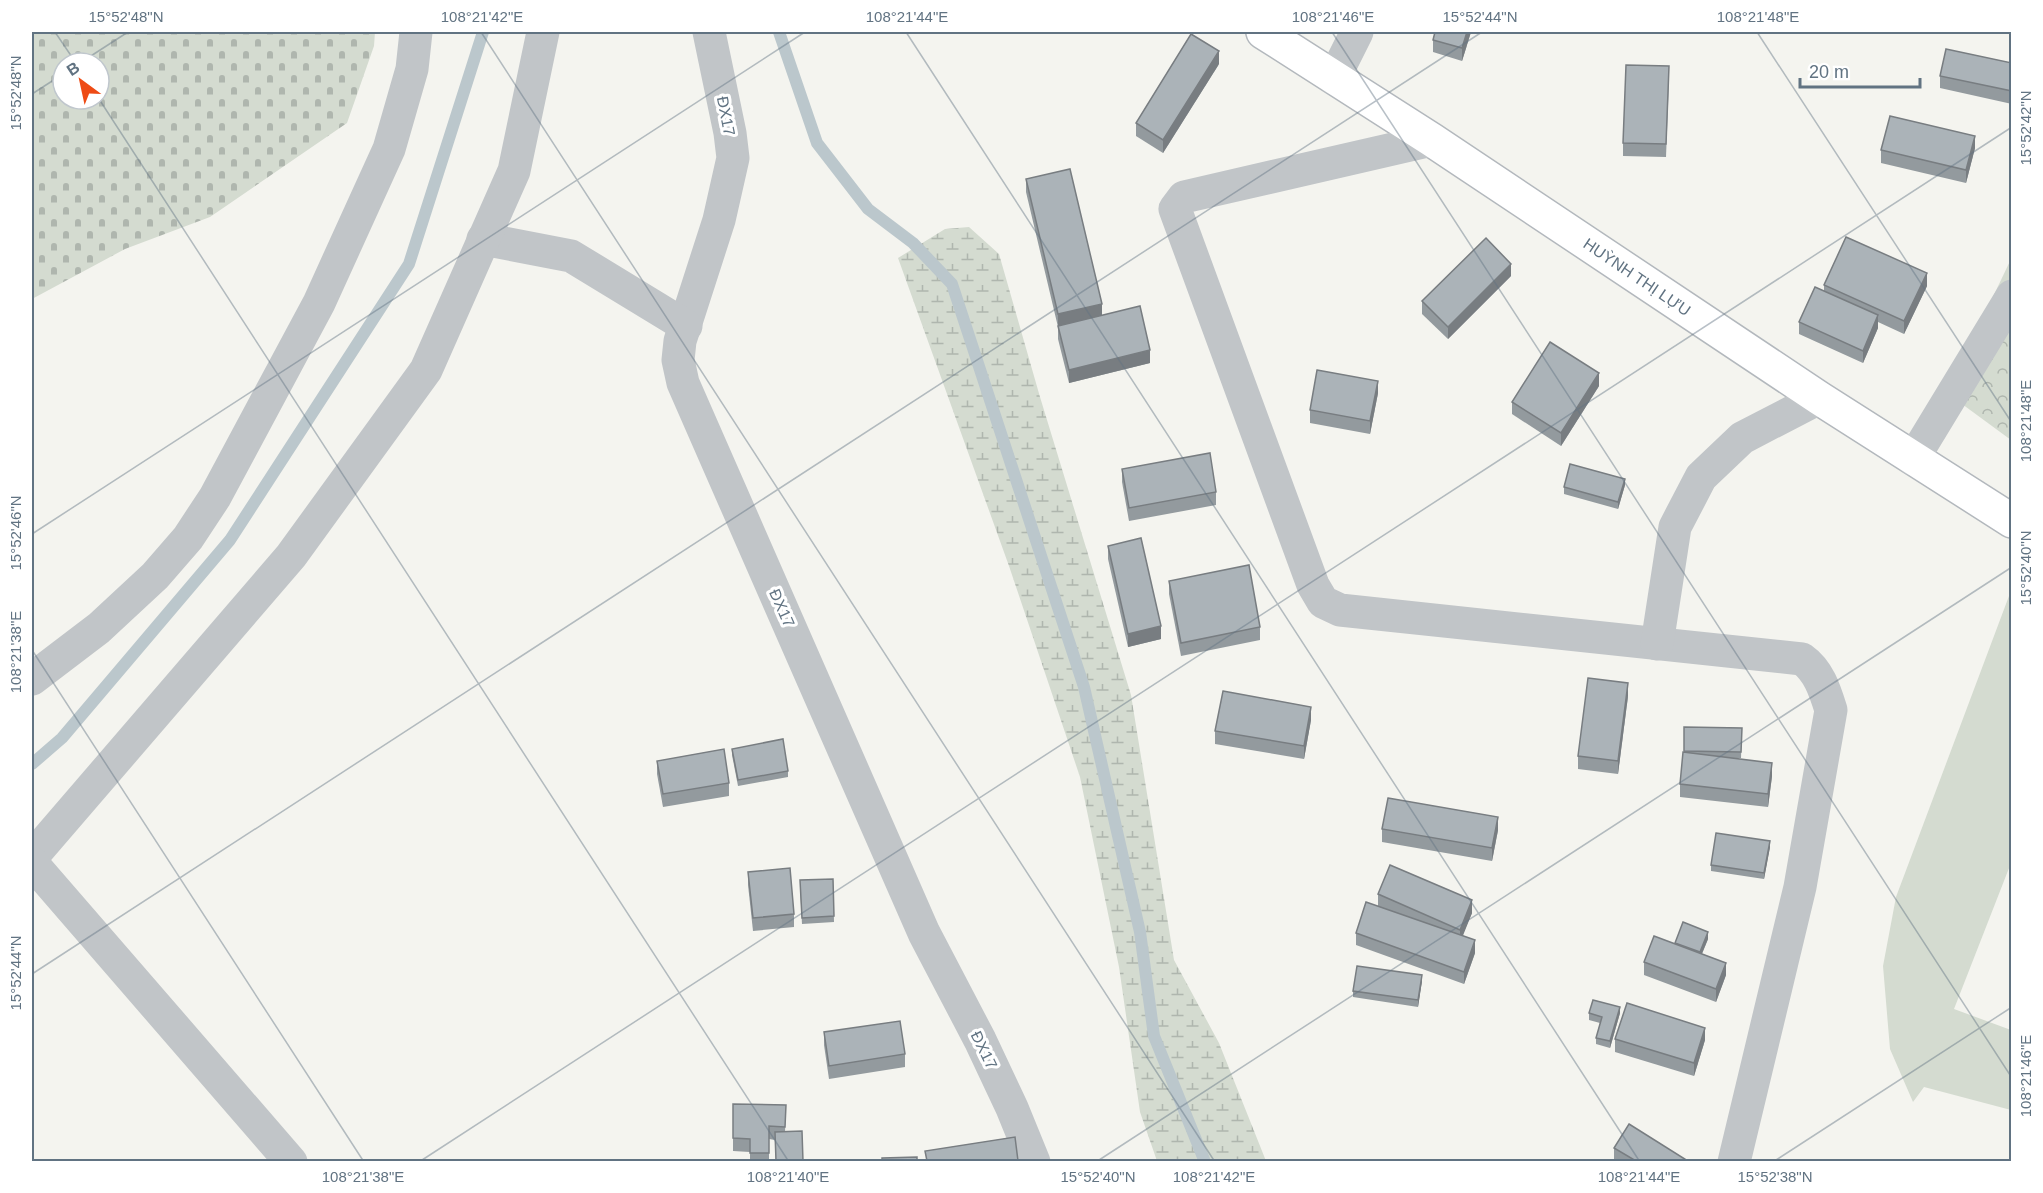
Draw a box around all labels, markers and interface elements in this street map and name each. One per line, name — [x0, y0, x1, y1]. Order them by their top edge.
text: 15°52'48"N — [88, 8, 164, 25]
text: 108°21'42"E — [441, 8, 523, 25]
text: 108°21'44"E — [866, 8, 948, 25]
text: 108°21'46"E — [1292, 8, 1374, 25]
text: 15°52'44"N — [1442, 8, 1518, 25]
text: 108°21'48"E — [1717, 8, 1799, 25]
north arrow — [51, 51, 111, 111]
scale bar — [1800, 51, 1920, 89]
text: 15°52'48"N — [7, 55, 24, 131]
text: B — [64, 59, 83, 79]
text: 20 m — [1809, 62, 1849, 82]
text: 15°52'42"N — [2017, 90, 2034, 166]
street label: ĐX17 — [714, 95, 738, 137]
street label: HUỲNH THỊ LỰU — [1580, 234, 1694, 319]
text: 108°21'48"E — [2017, 380, 2034, 462]
text: 15°52'46"N — [7, 495, 24, 571]
text: 15°52'40"N — [2017, 530, 2034, 606]
street label: ĐX17 — [766, 586, 798, 630]
text: 108°21'38"E — [7, 611, 24, 693]
text: 15°52'44"N — [7, 935, 24, 1011]
street label: ĐX17 — [968, 1028, 1000, 1072]
text: 108°21'46"E — [2017, 1035, 2034, 1117]
text: 108°21'38"E — [322, 1168, 404, 1185]
text: 108°21'40"E — [747, 1168, 829, 1185]
text: 15°52'40"N — [1060, 1168, 1136, 1185]
text: 108°21'42"E — [1173, 1168, 1255, 1185]
text: 108°21'44"E — [1598, 1168, 1680, 1185]
text: 15°52'38"N — [1737, 1168, 1813, 1185]

